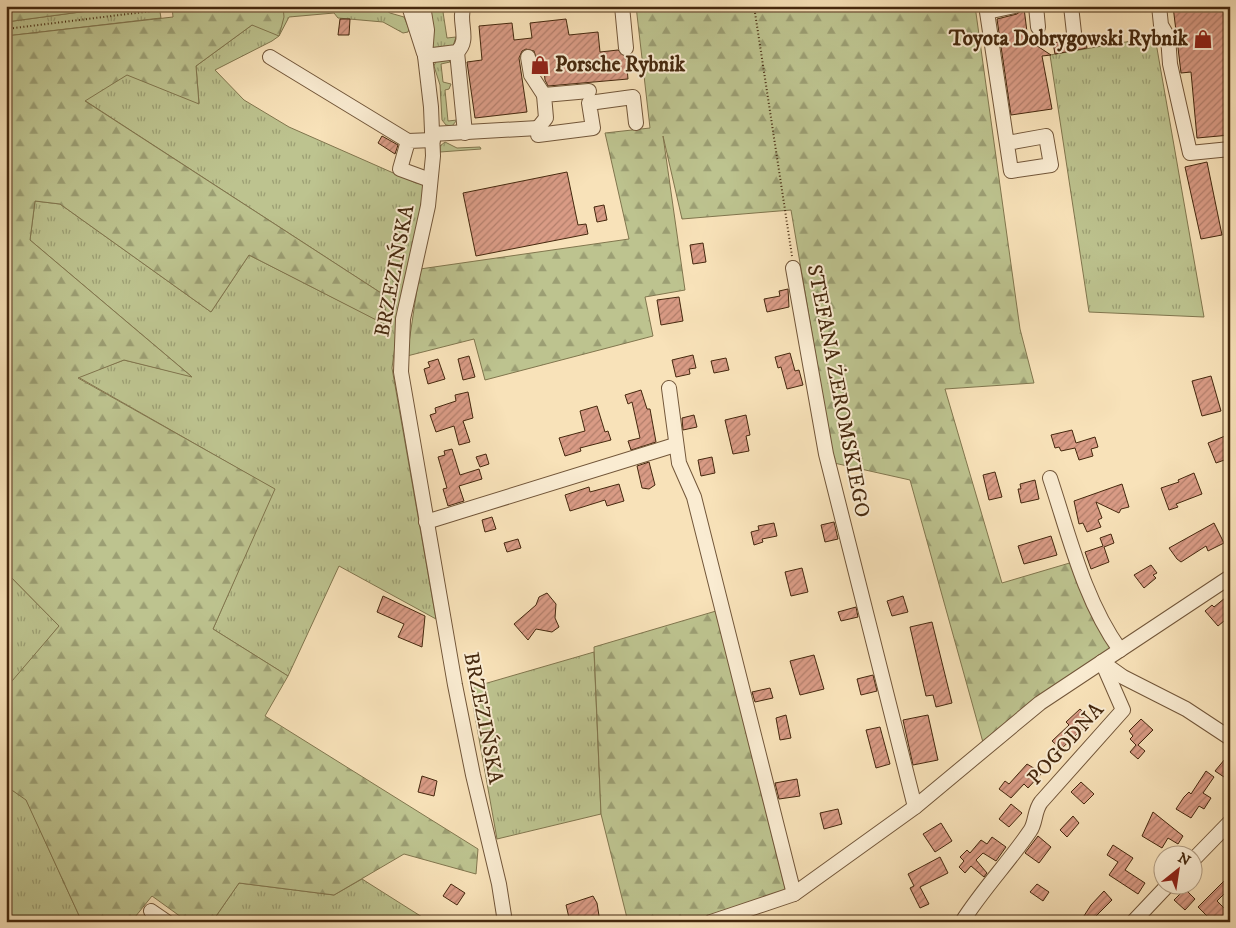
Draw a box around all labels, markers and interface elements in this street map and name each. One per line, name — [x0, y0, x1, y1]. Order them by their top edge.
place label: Toyota Dobrygowski Rybnik — [948, 26, 1189, 52]
shop icon: Toyota Dobrygowski Rybnik — [1192, 28, 1214, 50]
place label: Porsche Rybnik — [555, 52, 686, 78]
shop icon: Porsche Rybnik — [529, 54, 551, 76]
street label: BRZEZIŃSKA — [368, 202, 421, 339]
street label: STEFANA ŻEROMSKIEGO — [801, 262, 876, 520]
street label: BRZEZIŃSKA — [457, 649, 511, 787]
street label: POGODNA — [1022, 697, 1110, 791]
north arrow — [1154, 846, 1204, 896]
text: N — [1175, 849, 1194, 871]

